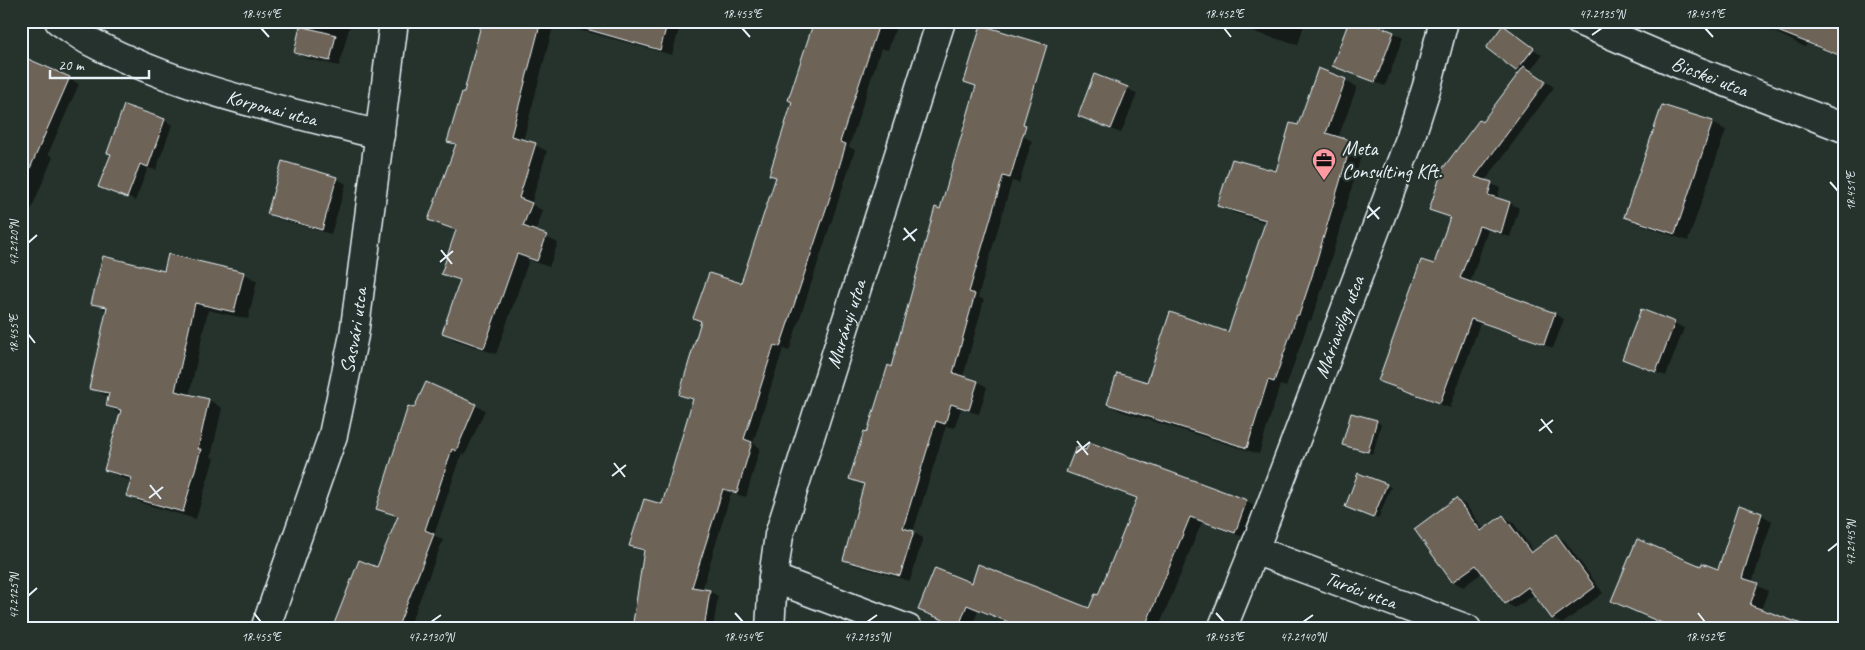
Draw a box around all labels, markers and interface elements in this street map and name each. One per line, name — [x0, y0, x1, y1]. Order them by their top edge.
text: 18.454°E — [241, 6, 282, 22]
text: 18.453°E — [722, 6, 763, 22]
text: 18.452°E — [1204, 6, 1245, 22]
text: 47.2135°N — [1579, 6, 1626, 22]
text: 18.451°E — [1685, 6, 1726, 22]
scale bar — [50, 48, 149, 80]
street label: Bicskei utca — [1668, 50, 1753, 103]
text: 20 m — [58, 56, 85, 75]
street label: Korponai utca — [223, 83, 321, 132]
place label: Meta Consulting Kft. — [1342, 136, 1442, 184]
office icon: Meta Consulting Kft. — [1311, 147, 1337, 181]
text: 18.451°E — [1843, 170, 1859, 211]
text: 47.2120°N — [6, 219, 22, 266]
street label: Máriavölgy utca — [1308, 270, 1370, 381]
street label: Murányi utca — [820, 275, 872, 371]
street label: Sasvári utca — [334, 285, 373, 376]
text: 18.455°E — [6, 313, 22, 354]
text: 47.2145°N — [1843, 519, 1859, 566]
street label: Turóci utca — [1322, 565, 1402, 615]
text: 47.2125°N — [6, 572, 22, 619]
text: 18.455°E — [241, 629, 282, 645]
text: 47.2130°N — [408, 629, 455, 645]
text: 18.454°E — [723, 629, 764, 645]
text: 47.2135°N — [844, 629, 891, 645]
text: 18.453°E — [1204, 629, 1245, 645]
text: 47.2140°N — [1280, 629, 1327, 645]
text: 18.452°E — [1685, 629, 1726, 645]

